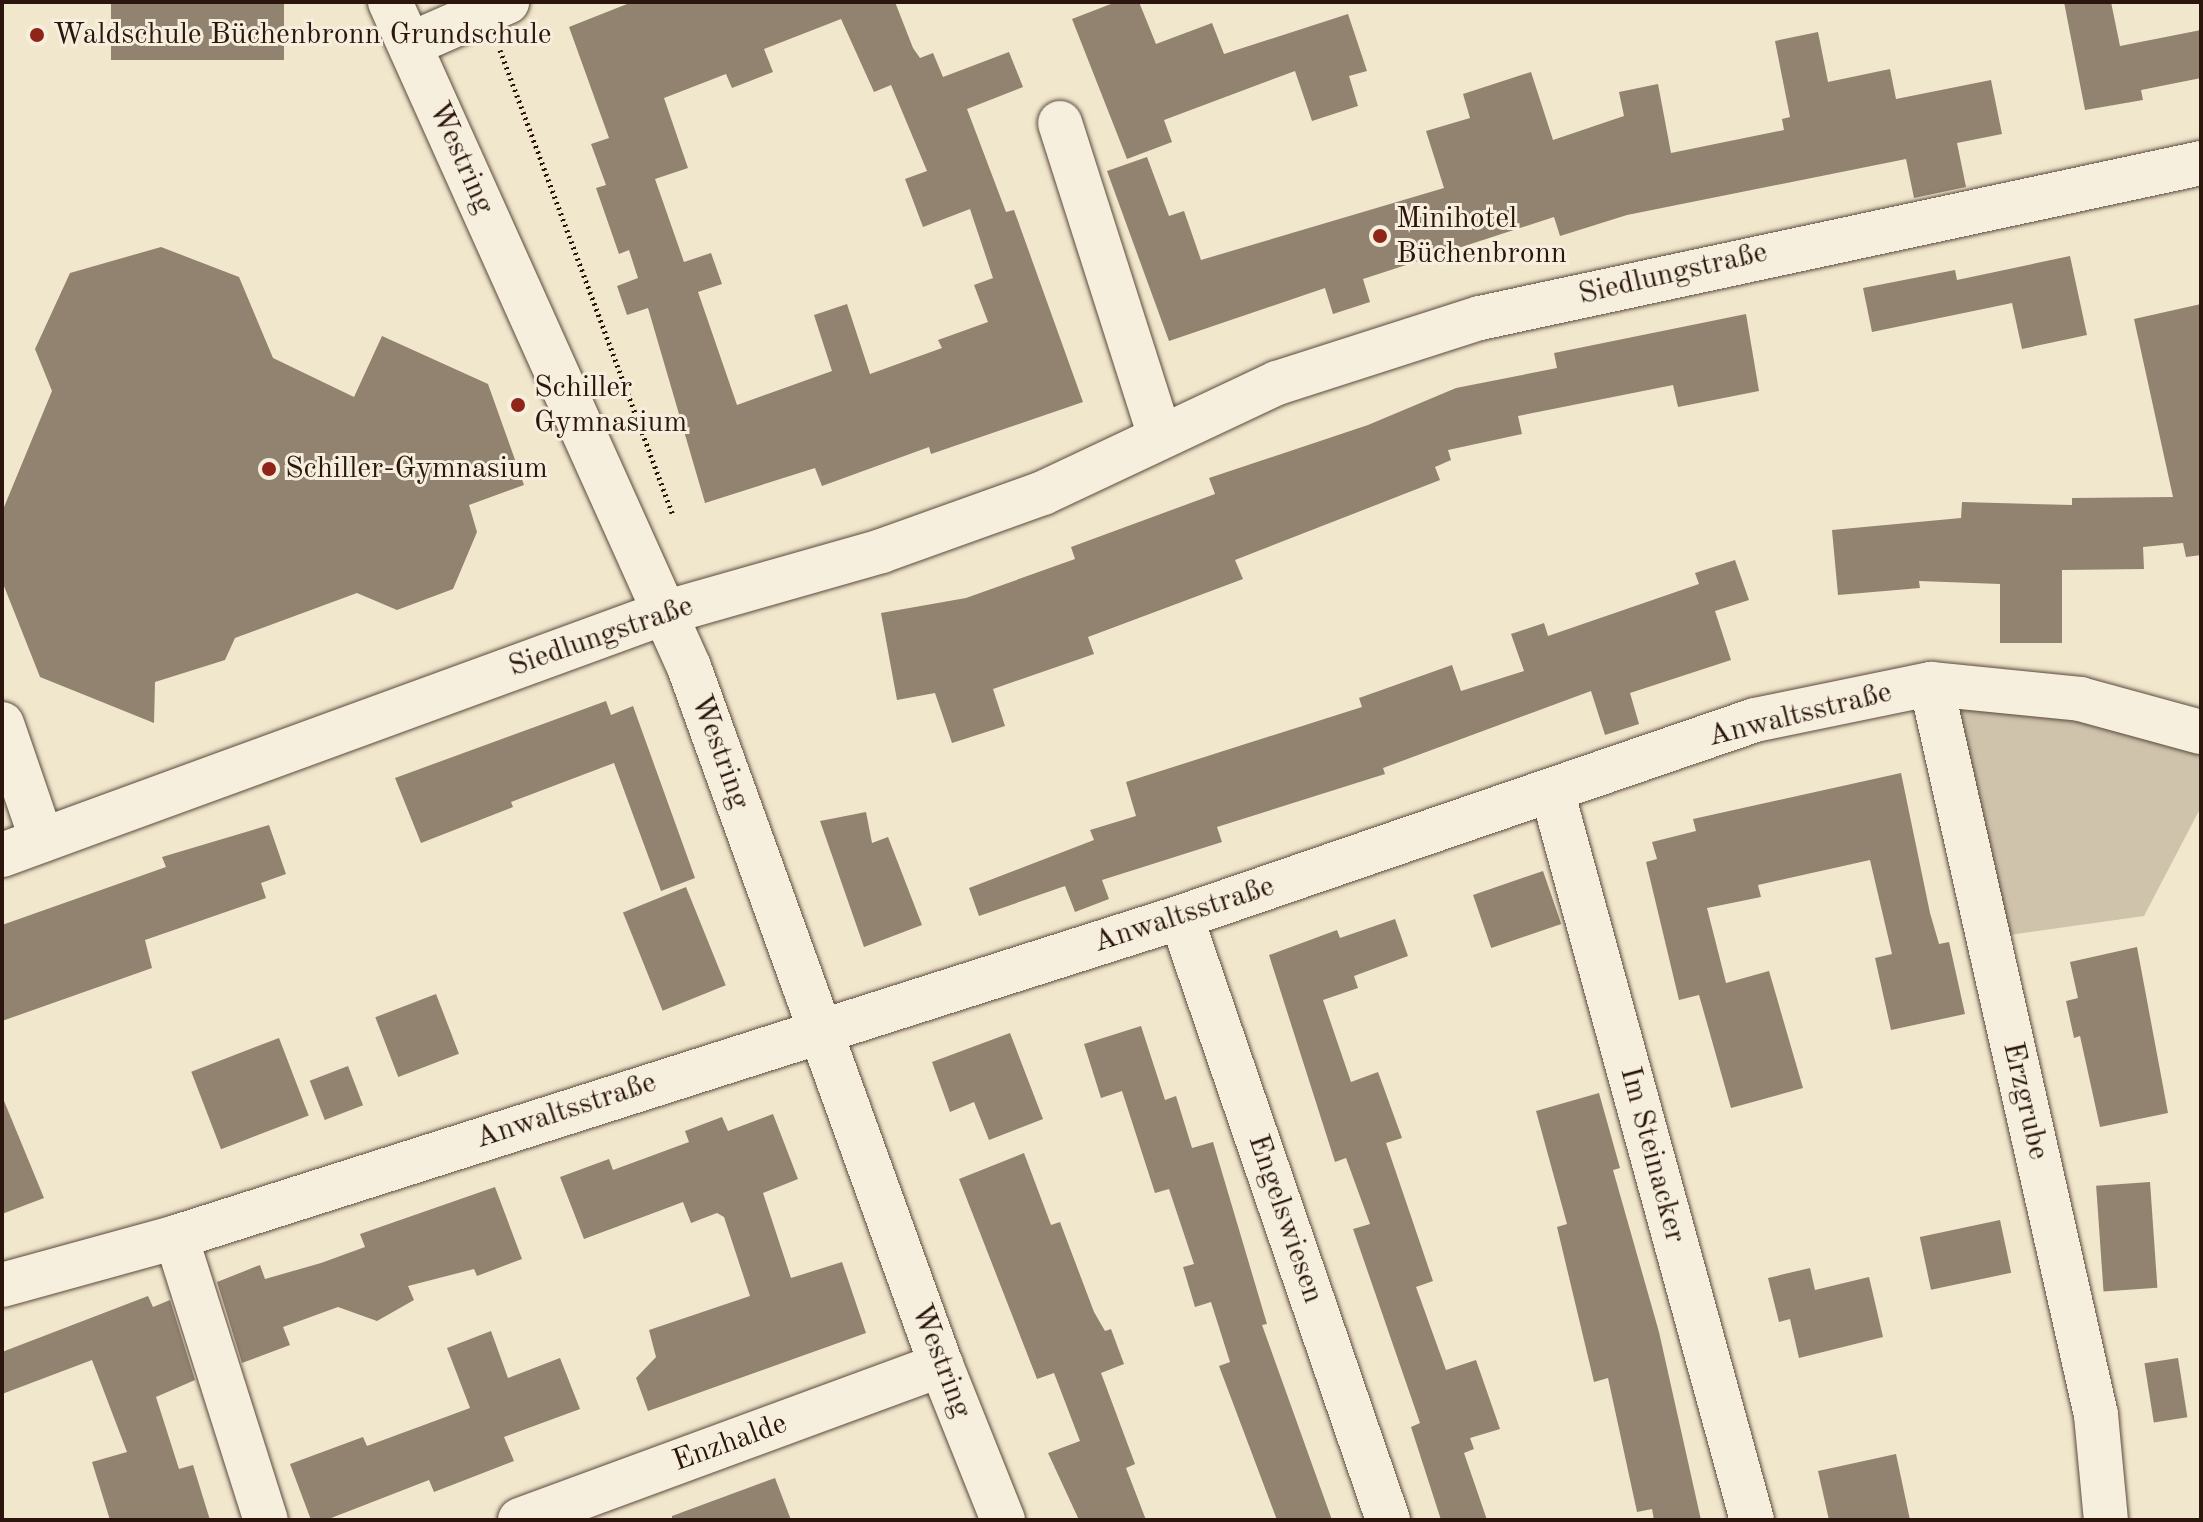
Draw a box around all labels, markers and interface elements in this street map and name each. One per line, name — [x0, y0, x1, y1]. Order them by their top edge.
place label: Waldschule Büchenbronn Grundschule — [53, 17, 552, 53]
marker: Waldschule Büchenbronn Grundschule — [28, 26, 46, 44]
street label: Westring — [420, 96, 502, 220]
place label: Minihotel Büchenbronn — [1396, 201, 1567, 272]
marker: Minihotel Büchenbronn — [1371, 227, 1389, 245]
street label: Siedlungstraße — [1575, 235, 1771, 313]
place label: Schiller Gymnasium — [534, 370, 687, 440]
marker: Schiller Gymnasium — [509, 396, 527, 414]
place label: Schiller-Gymnasium — [285, 451, 548, 487]
marker: Schiller-Gymnasium — [260, 460, 278, 478]
street label: Siedlungstraße — [504, 589, 698, 685]
street label: Anwaltsstraße — [1704, 675, 1896, 755]
street label: Westring — [683, 690, 757, 814]
street label: Anwaltsstraße — [1089, 869, 1279, 961]
street label: Erzgrube — [1994, 1039, 2056, 1163]
street label: Im Steinacker — [1611, 1063, 1693, 1247]
street label: Anwaltsstraße — [471, 1065, 661, 1157]
street label: Engelswiesen — [1239, 1130, 1331, 1308]
street label: Westring — [903, 1299, 979, 1423]
street label: Enzhalde — [668, 1406, 792, 1480]

